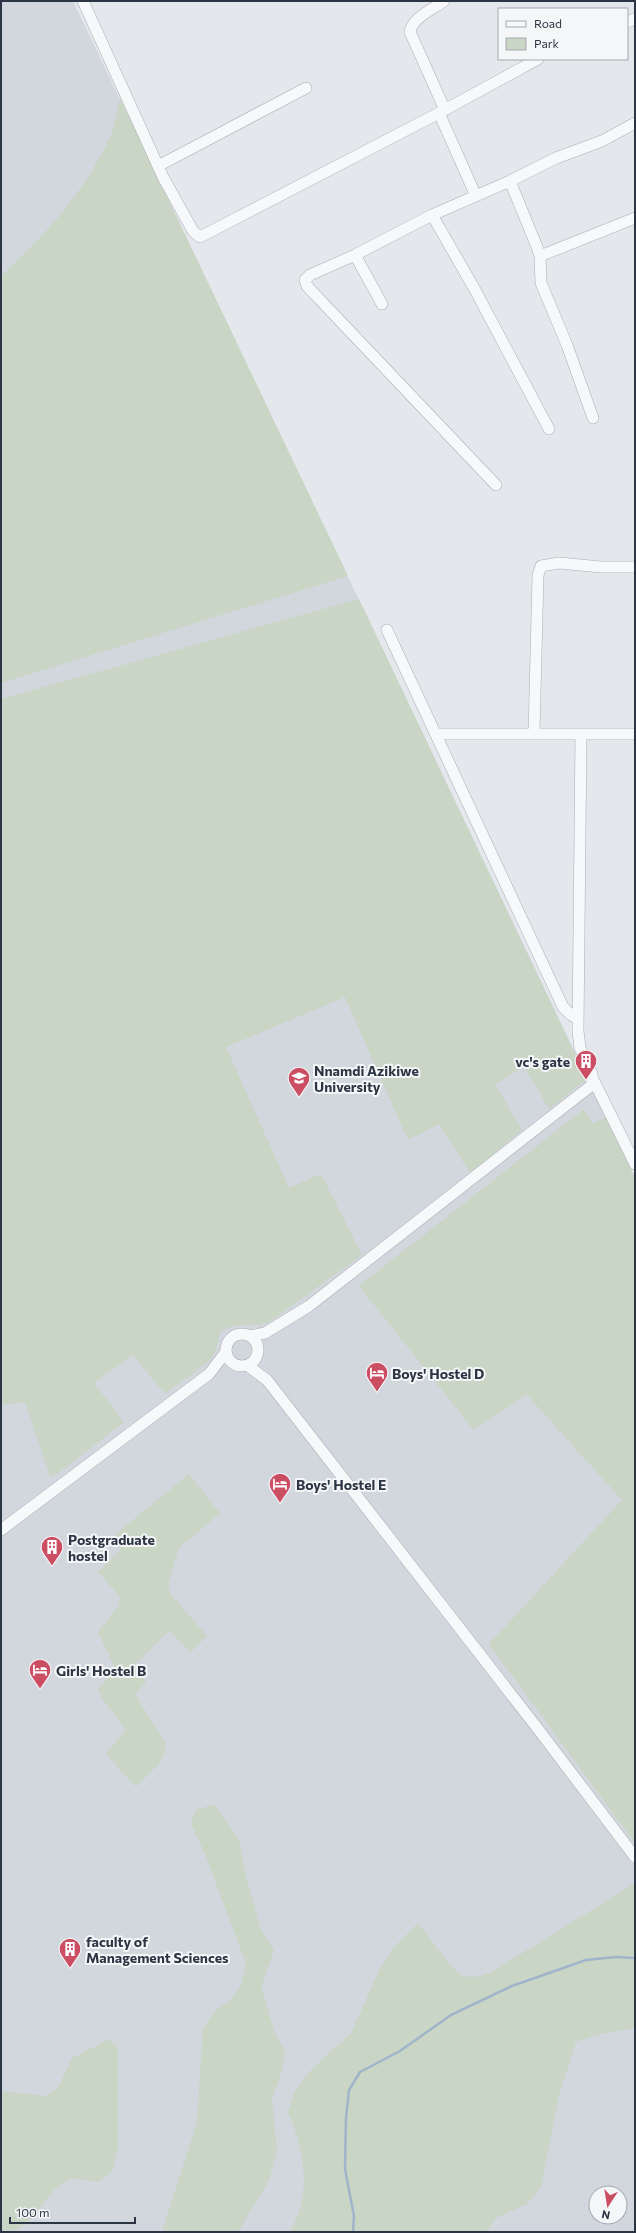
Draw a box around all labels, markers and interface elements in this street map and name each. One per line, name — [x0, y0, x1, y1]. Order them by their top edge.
legend — [498, 8, 628, 60]
text: Road — [534, 16, 562, 30]
text: Park — [534, 36, 560, 50]
building icon: vc's gate — [573, 1048, 599, 1081]
place label: vc's gate — [515, 1053, 570, 1070]
place label: Nnamdi Azikiwe University — [314, 1062, 419, 1095]
school or university icon: Nnamdi Azikiwe University — [286, 1065, 312, 1098]
hotel icon: Boys' Hostel D — [364, 1360, 390, 1393]
place label: Boys' Hostel D — [392, 1365, 484, 1382]
hotel icon: Boys' Hostel E — [267, 1471, 293, 1504]
place label: Boys' Hostel E — [296, 1476, 386, 1493]
place label: Postgraduate hostel — [68, 1531, 155, 1564]
building icon: Postgraduate hostel — [39, 1534, 65, 1567]
hotel icon: Girls' Hostel B — [27, 1657, 53, 1690]
place label: Girls' Hostel B — [56, 1662, 146, 1679]
place label: faculty of Management Sciences — [86, 1933, 229, 1966]
building icon: faculty of Management Sciences — [57, 1936, 83, 1969]
north arrow — [588, 2185, 628, 2225]
scale bar — [10, 2199, 135, 2225]
text: 100 m — [16, 2205, 50, 2219]
text: N — [600, 2208, 611, 2222]

